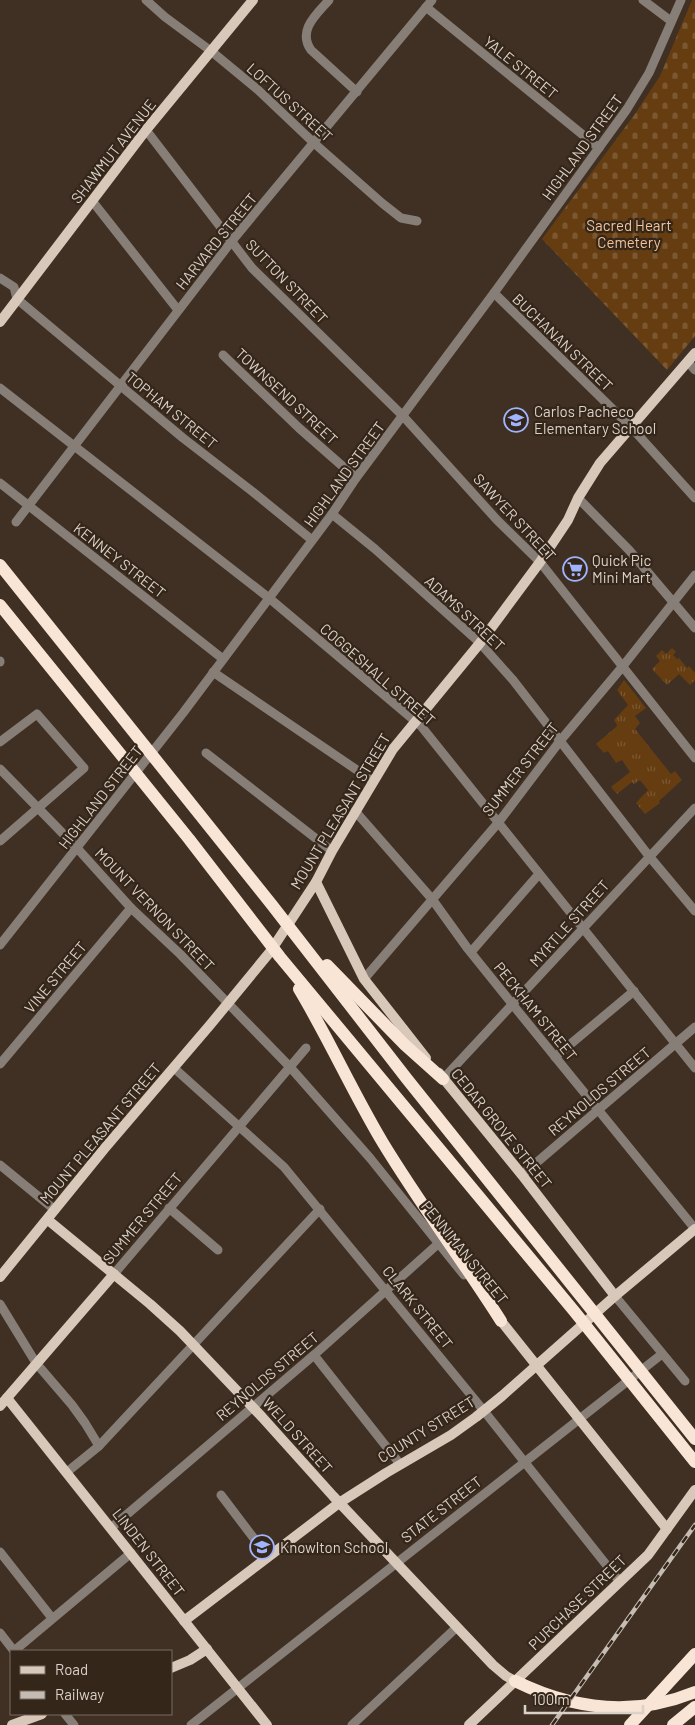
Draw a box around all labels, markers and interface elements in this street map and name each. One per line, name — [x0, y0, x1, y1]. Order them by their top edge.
street label: YALE STREET — [480, 32, 562, 102]
street label: LOFTUS STREET — [243, 59, 337, 145]
street label: HIGHLAND STREET — [538, 91, 626, 203]
street label: SHAWMUT AVENUE — [67, 95, 159, 207]
street label: HARVARD STREET — [172, 189, 260, 293]
park label: Sacred Heart Cemetery — [586, 216, 672, 251]
street label: SUTTON STREET — [242, 235, 332, 327]
street label: BUCHANAN STREET — [509, 290, 617, 394]
street label: TOWNSEND STREET — [232, 344, 342, 448]
street label: TOPHAM STREET — [123, 368, 221, 452]
place label: Carlos Pacheco Elementary School — [534, 402, 656, 437]
school or university icon: Carlos Pacheco Elementary School — [503, 407, 529, 433]
street label: HIGHLAND STREET — [300, 418, 388, 530]
street label: SAWYER STREET — [470, 470, 560, 564]
street label: KENNEY STREET — [71, 519, 169, 601]
place label: Quick Pic Mini Mart — [592, 551, 652, 586]
supermarket icon: Quick Pic Mini Mart — [562, 556, 588, 582]
street label: ADAMS STREET — [421, 571, 509, 655]
street label: COGGESHALL STREET — [317, 619, 439, 729]
street label: SUMMER STREET — [478, 719, 562, 819]
street label: MOUNT PLEASANT STREET — [286, 730, 394, 892]
street label: HIGHLAND STREET — [54, 742, 146, 852]
street label: MOUNT VERNON STREET — [92, 844, 218, 974]
street label: MYRTLE STREET — [525, 876, 613, 970]
street label: VINE STREET — [20, 938, 90, 1016]
street label: PECKHAM STREET — [491, 958, 581, 1064]
street label: REYNOLDS STREET — [544, 1043, 654, 1139]
street label: MOUNT PLEASANT STREET — [36, 1059, 164, 1207]
street label: CEDAR GROVE STREET — [448, 1064, 556, 1192]
street label: SUMMER STREET — [98, 1169, 186, 1267]
street label: PENNIMAN STREET — [418, 1197, 512, 1307]
street label: CLARK STREET — [379, 1262, 457, 1352]
street label: REYNOLDS STREET — [212, 1328, 322, 1424]
street label: COUNTY STREET — [374, 1392, 478, 1466]
street label: WELD STREET — [259, 1393, 337, 1477]
street label: STATE STREET — [397, 1472, 485, 1546]
street label: LINDEN STREET — [109, 1504, 189, 1600]
school or university icon: Knowlton School — [249, 1534, 275, 1560]
place label: Knowlton School — [280, 1538, 388, 1556]
street label: PURCHASE STREET — [524, 1551, 630, 1653]
legend — [10, 1650, 172, 1715]
text: Road — [55, 1660, 88, 1678]
scale bar — [525, 1682, 642, 1714]
text: Railway — [55, 1685, 104, 1703]
text: 100 m — [532, 1690, 570, 1708]

